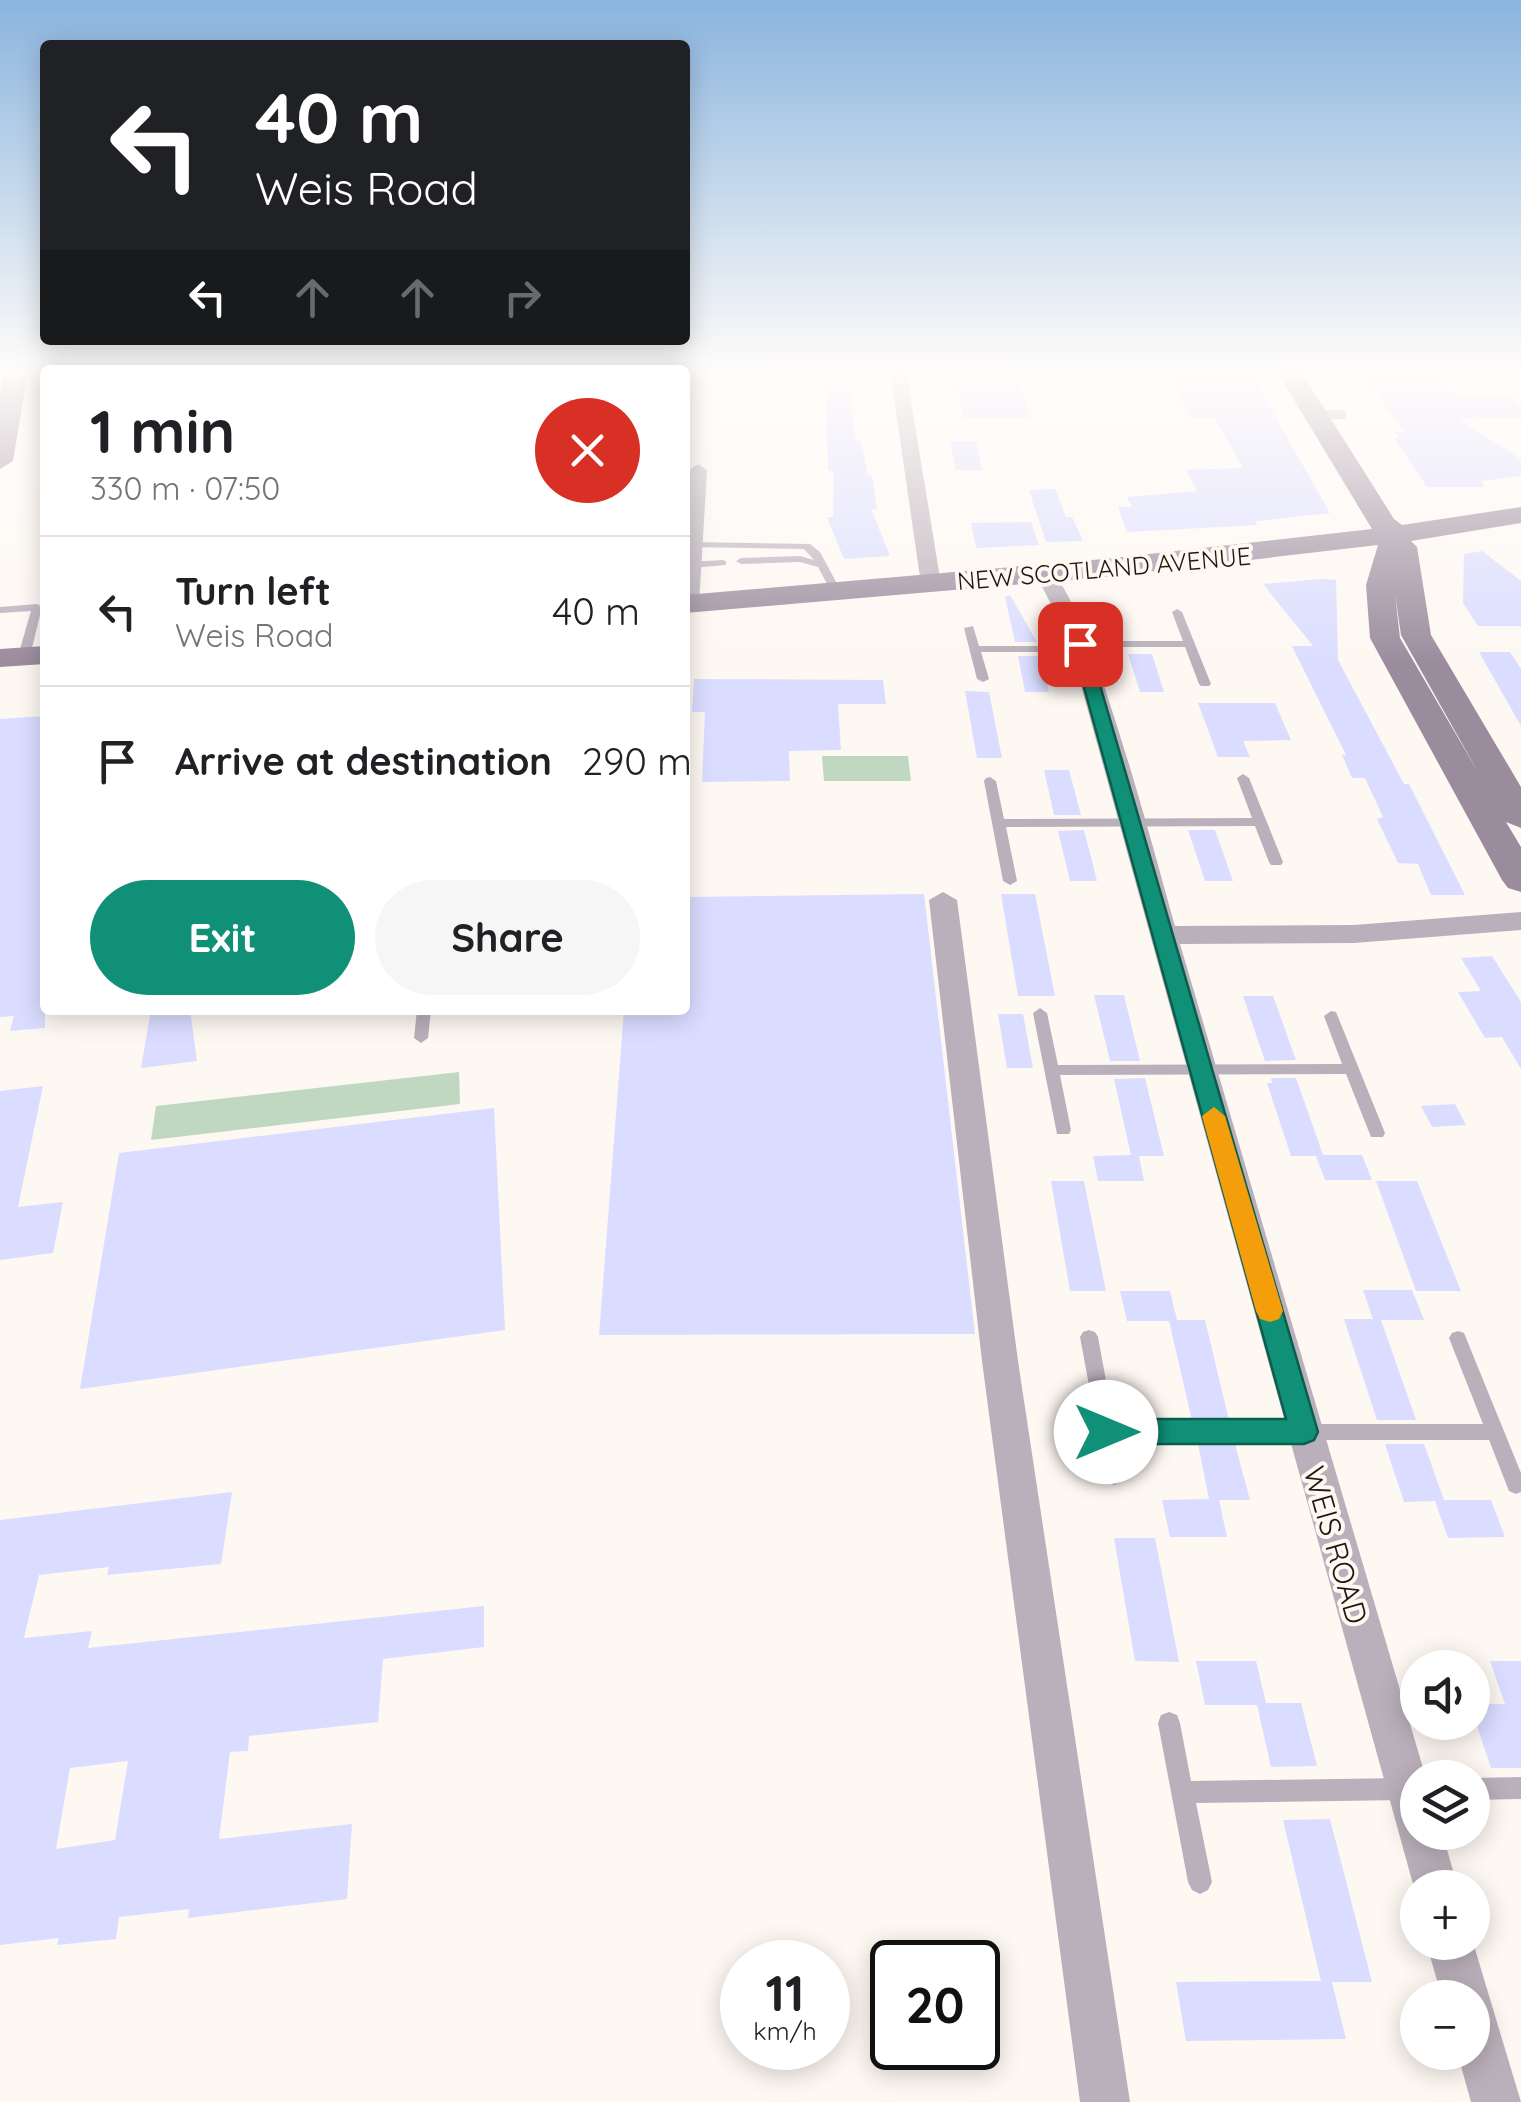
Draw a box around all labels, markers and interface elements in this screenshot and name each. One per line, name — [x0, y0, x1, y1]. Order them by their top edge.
text: 40 m — [255, 73, 423, 161]
icon: left — [90, 80, 220, 210]
text: Weis Road — [255, 160, 478, 216]
icon: left — [180, 270, 235, 325]
icon: ahead — [285, 270, 340, 325]
icon: ahead — [390, 270, 445, 325]
icon: right — [495, 270, 550, 325]
text: 1 min — [90, 393, 235, 468]
button: close — [535, 398, 640, 503]
text: 330 m · 07:50 — [90, 468, 280, 508]
street label: NEW SCOTLAND AVENUE — [956, 540, 1252, 596]
text: Turn left — [175, 567, 331, 615]
icon: left — [90, 584, 145, 639]
text: 40 m — [552, 587, 640, 635]
pin — [1038, 602, 1123, 687]
text: Weis Road — [175, 615, 334, 655]
icon: arrive — [1053, 617, 1108, 672]
icon: arrive — [90, 734, 145, 789]
text: Arrive at destination — [175, 737, 552, 785]
text: 290 m — [582, 737, 692, 785]
button: Exit — [90, 880, 355, 995]
button: Share — [375, 880, 640, 995]
position arrow — [1054, 1380, 1158, 1484]
street label: WEIS ROAD — [1295, 1462, 1377, 1628]
map controls — [1400, 1650, 1490, 2070]
button: sound — [1400, 1650, 1490, 1740]
button: layers — [1400, 1760, 1490, 1850]
button: + — [1400, 1870, 1490, 1960]
speed limit sign: 20 — [870, 1940, 1000, 2070]
text: 11 — [766, 1961, 804, 2024]
button: − — [1400, 1980, 1490, 2070]
text: km/h — [753, 2015, 817, 2046]

